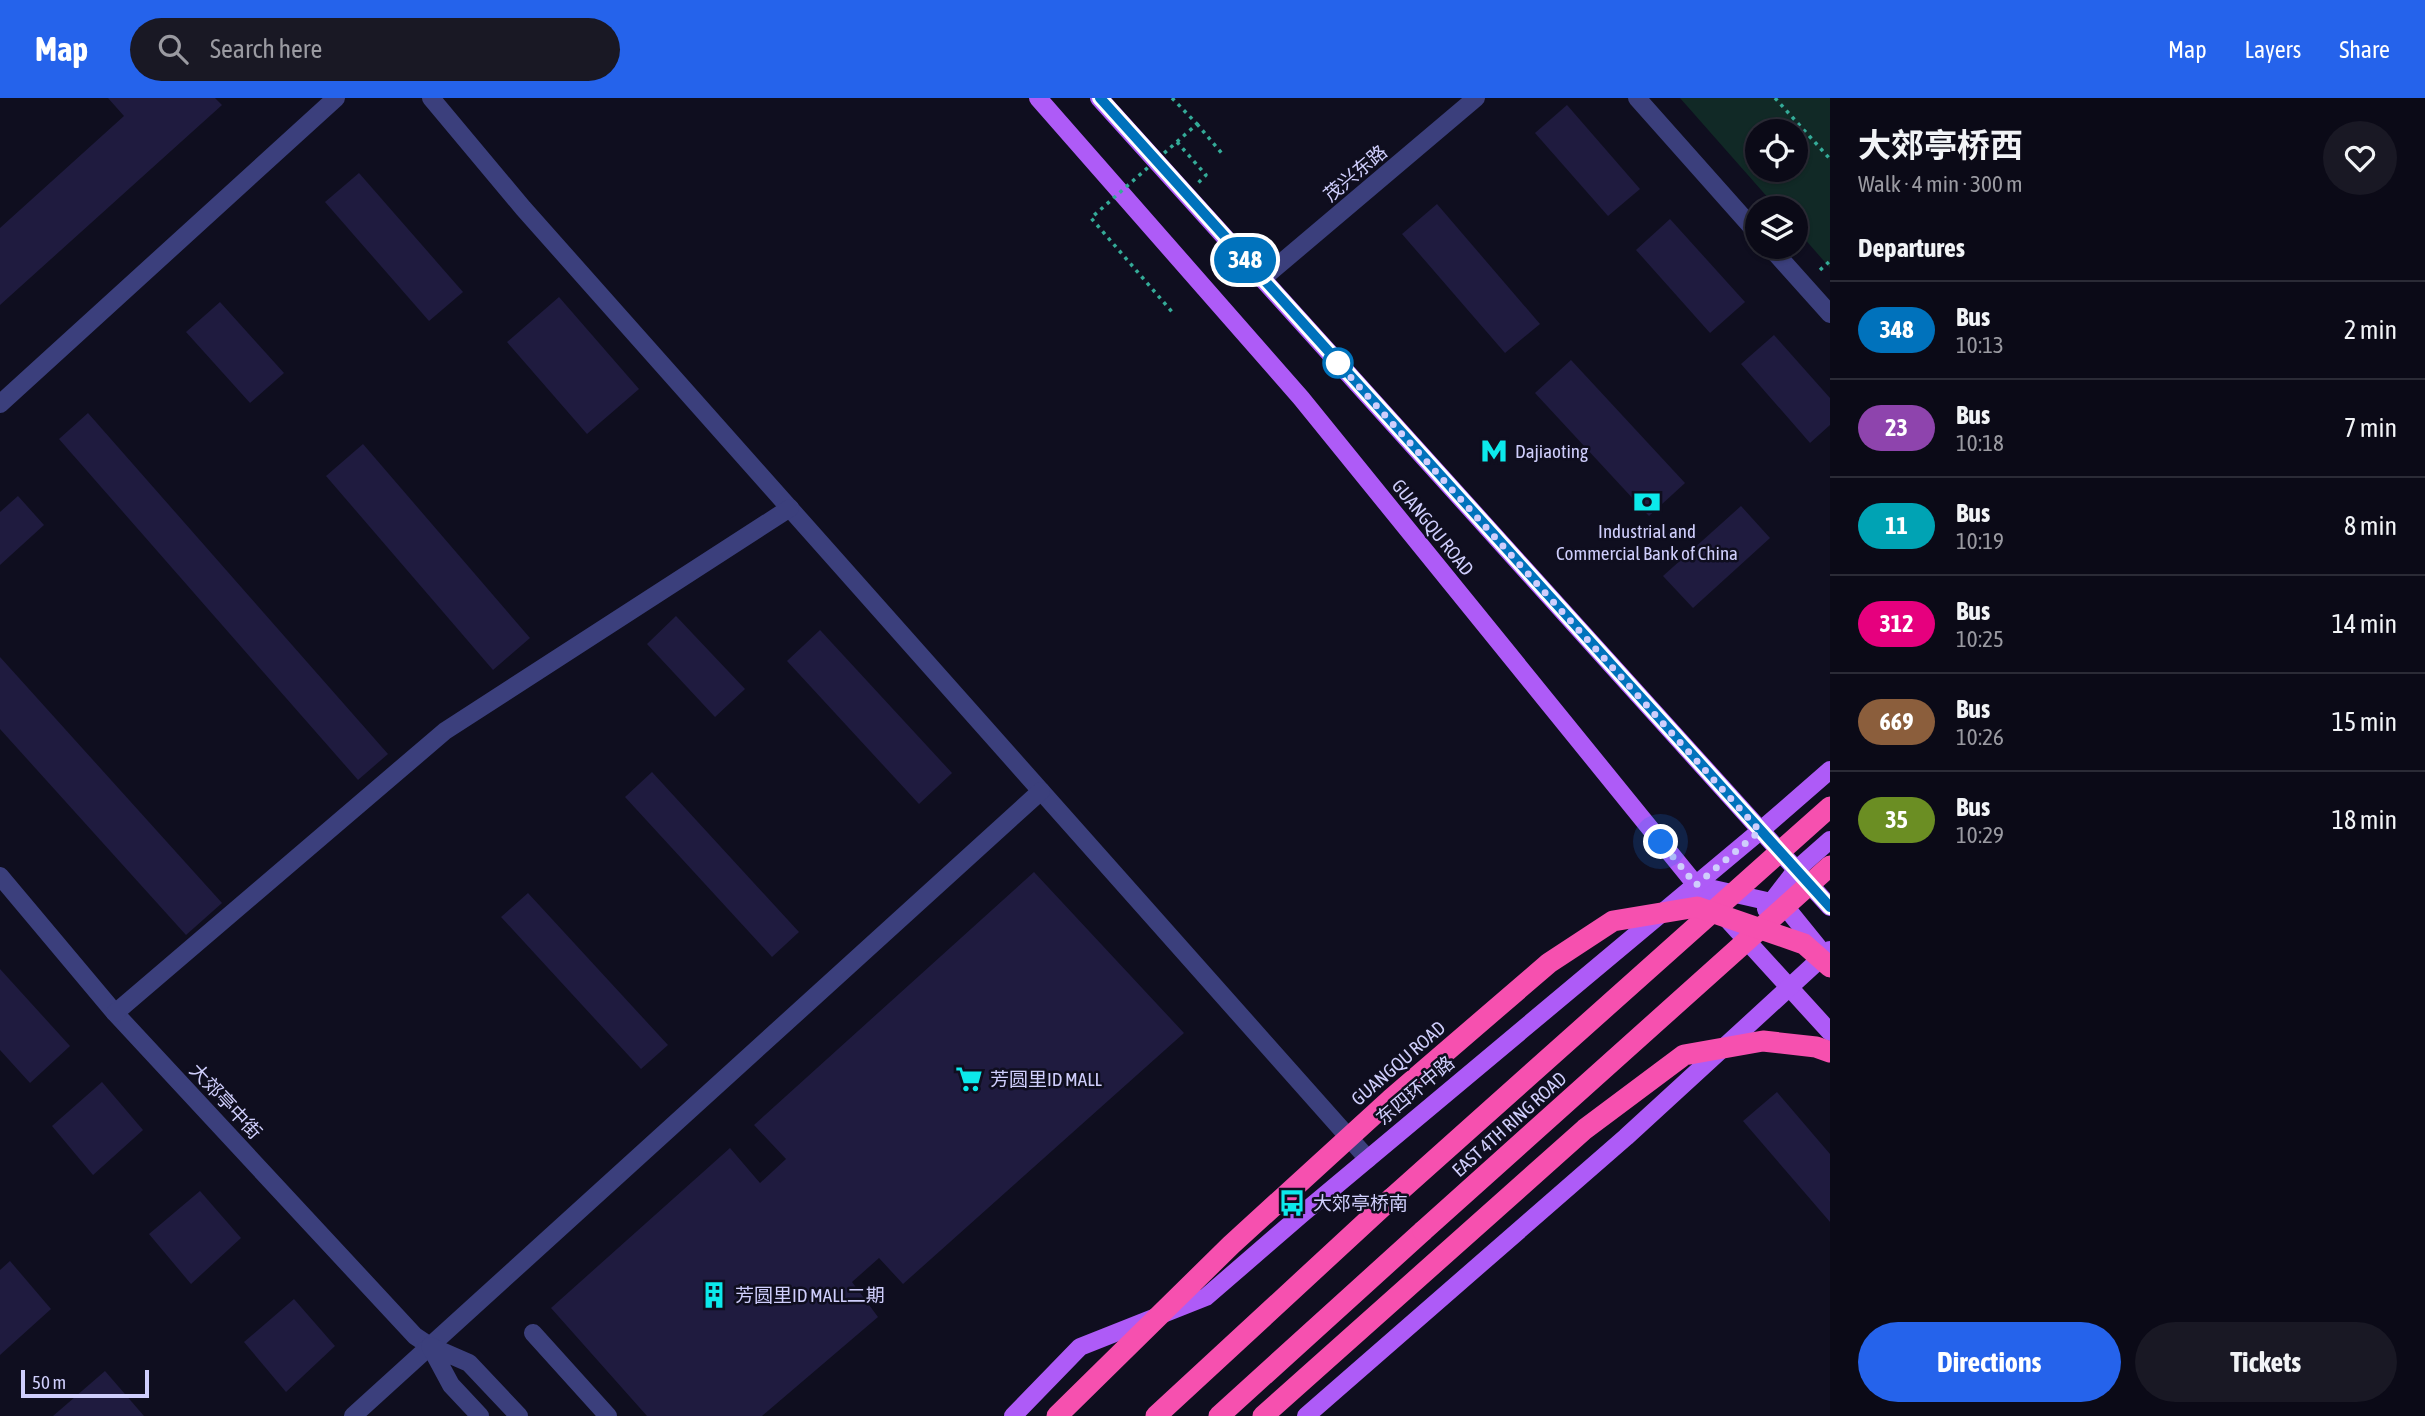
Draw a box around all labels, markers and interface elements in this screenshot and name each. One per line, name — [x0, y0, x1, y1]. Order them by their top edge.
search box — [130, 18, 620, 81]
text: Map — [35, 30, 88, 68]
icon: search — [154, 30, 192, 68]
text: Search here — [210, 34, 322, 64]
text: Map — [2168, 36, 2207, 63]
text: Layers — [2245, 36, 2301, 63]
text: Share — [2339, 36, 2390, 63]
map controls — [1745, 119, 1808, 259]
button: locate — [1745, 119, 1808, 182]
button: heart — [2323, 121, 2397, 195]
text: 大郊亭桥西 — [1858, 126, 2023, 164]
street label: 茂兴东路 — [1319, 140, 1391, 206]
text: Walk · 4 min · 300 m — [1858, 171, 2022, 197]
button: layers — [1745, 196, 1808, 259]
text: Departures — [1858, 233, 1965, 263]
line badge: 348 — [1205, 237, 1285, 283]
text: 348 — [1228, 246, 1262, 273]
text: Bus — [1956, 302, 1990, 332]
text: 2 min — [2344, 315, 2397, 345]
text: 348 — [1880, 316, 1913, 343]
text: 10:13 — [1956, 332, 2004, 358]
unlabelled marker — [1323, 348, 1353, 378]
text: Bus — [1956, 400, 1990, 430]
text: 7 min — [2344, 413, 2397, 443]
text: 23 — [1885, 414, 1908, 441]
text: 10:18 — [1956, 430, 2004, 456]
metro station icon: Dajiaoting — [1479, 436, 1509, 466]
place label: Dajiaoting — [1515, 440, 1589, 462]
street label: GUANGQU ROAD — [1388, 475, 1478, 579]
bank icon: Industrial and Commercial Bank of China — [1632, 487, 1662, 517]
text: Bus — [1956, 498, 1990, 528]
text: 8 min — [2344, 511, 2397, 541]
text: 11 — [1885, 512, 1908, 539]
place label: Industrial and Commercial Bank of China — [1556, 520, 1738, 564]
text: 10:19 — [1956, 528, 2004, 554]
text: Bus — [1956, 596, 1990, 626]
text: 14 min — [2332, 609, 2397, 639]
text: 312 — [1880, 610, 1913, 637]
text: 10:25 — [1956, 626, 2004, 652]
text: Bus — [1956, 694, 1990, 724]
text: 15 min — [2332, 707, 2397, 737]
text: 669 — [1880, 708, 1913, 735]
text: 10:26 — [1956, 724, 2004, 750]
text: Bus — [1956, 792, 1990, 822]
text: 18 min — [2332, 805, 2397, 835]
text: 35 — [1885, 806, 1908, 833]
text: 10:29 — [1956, 822, 2004, 848]
your location — [1643, 824, 1678, 859]
street label: GUANGQU ROAD — [1347, 1016, 1449, 1110]
street label: 东四环中路 — [1372, 1051, 1458, 1129]
street label: 大郊亭中街 — [186, 1059, 266, 1143]
supermarket icon: 芳圆里ID MALL — [954, 1064, 984, 1094]
street label: EAST 4TH RING ROAD — [1447, 1067, 1571, 1181]
place label: 芳圆里ID MALL — [990, 1068, 1102, 1090]
bus stop icon: 大郊亭桥南 — [1277, 1188, 1307, 1218]
place label: 大郊亭桥南 — [1313, 1192, 1408, 1214]
building icon: 芳圆里ID MALL二期 — [699, 1280, 729, 1310]
place label: 芳圆里ID MALL二期 — [735, 1284, 885, 1306]
button: Directions — [1858, 1322, 2121, 1402]
button: Tickets — [2135, 1322, 2397, 1402]
scale bar — [21, 1367, 149, 1399]
text: 50 m — [32, 1371, 66, 1393]

